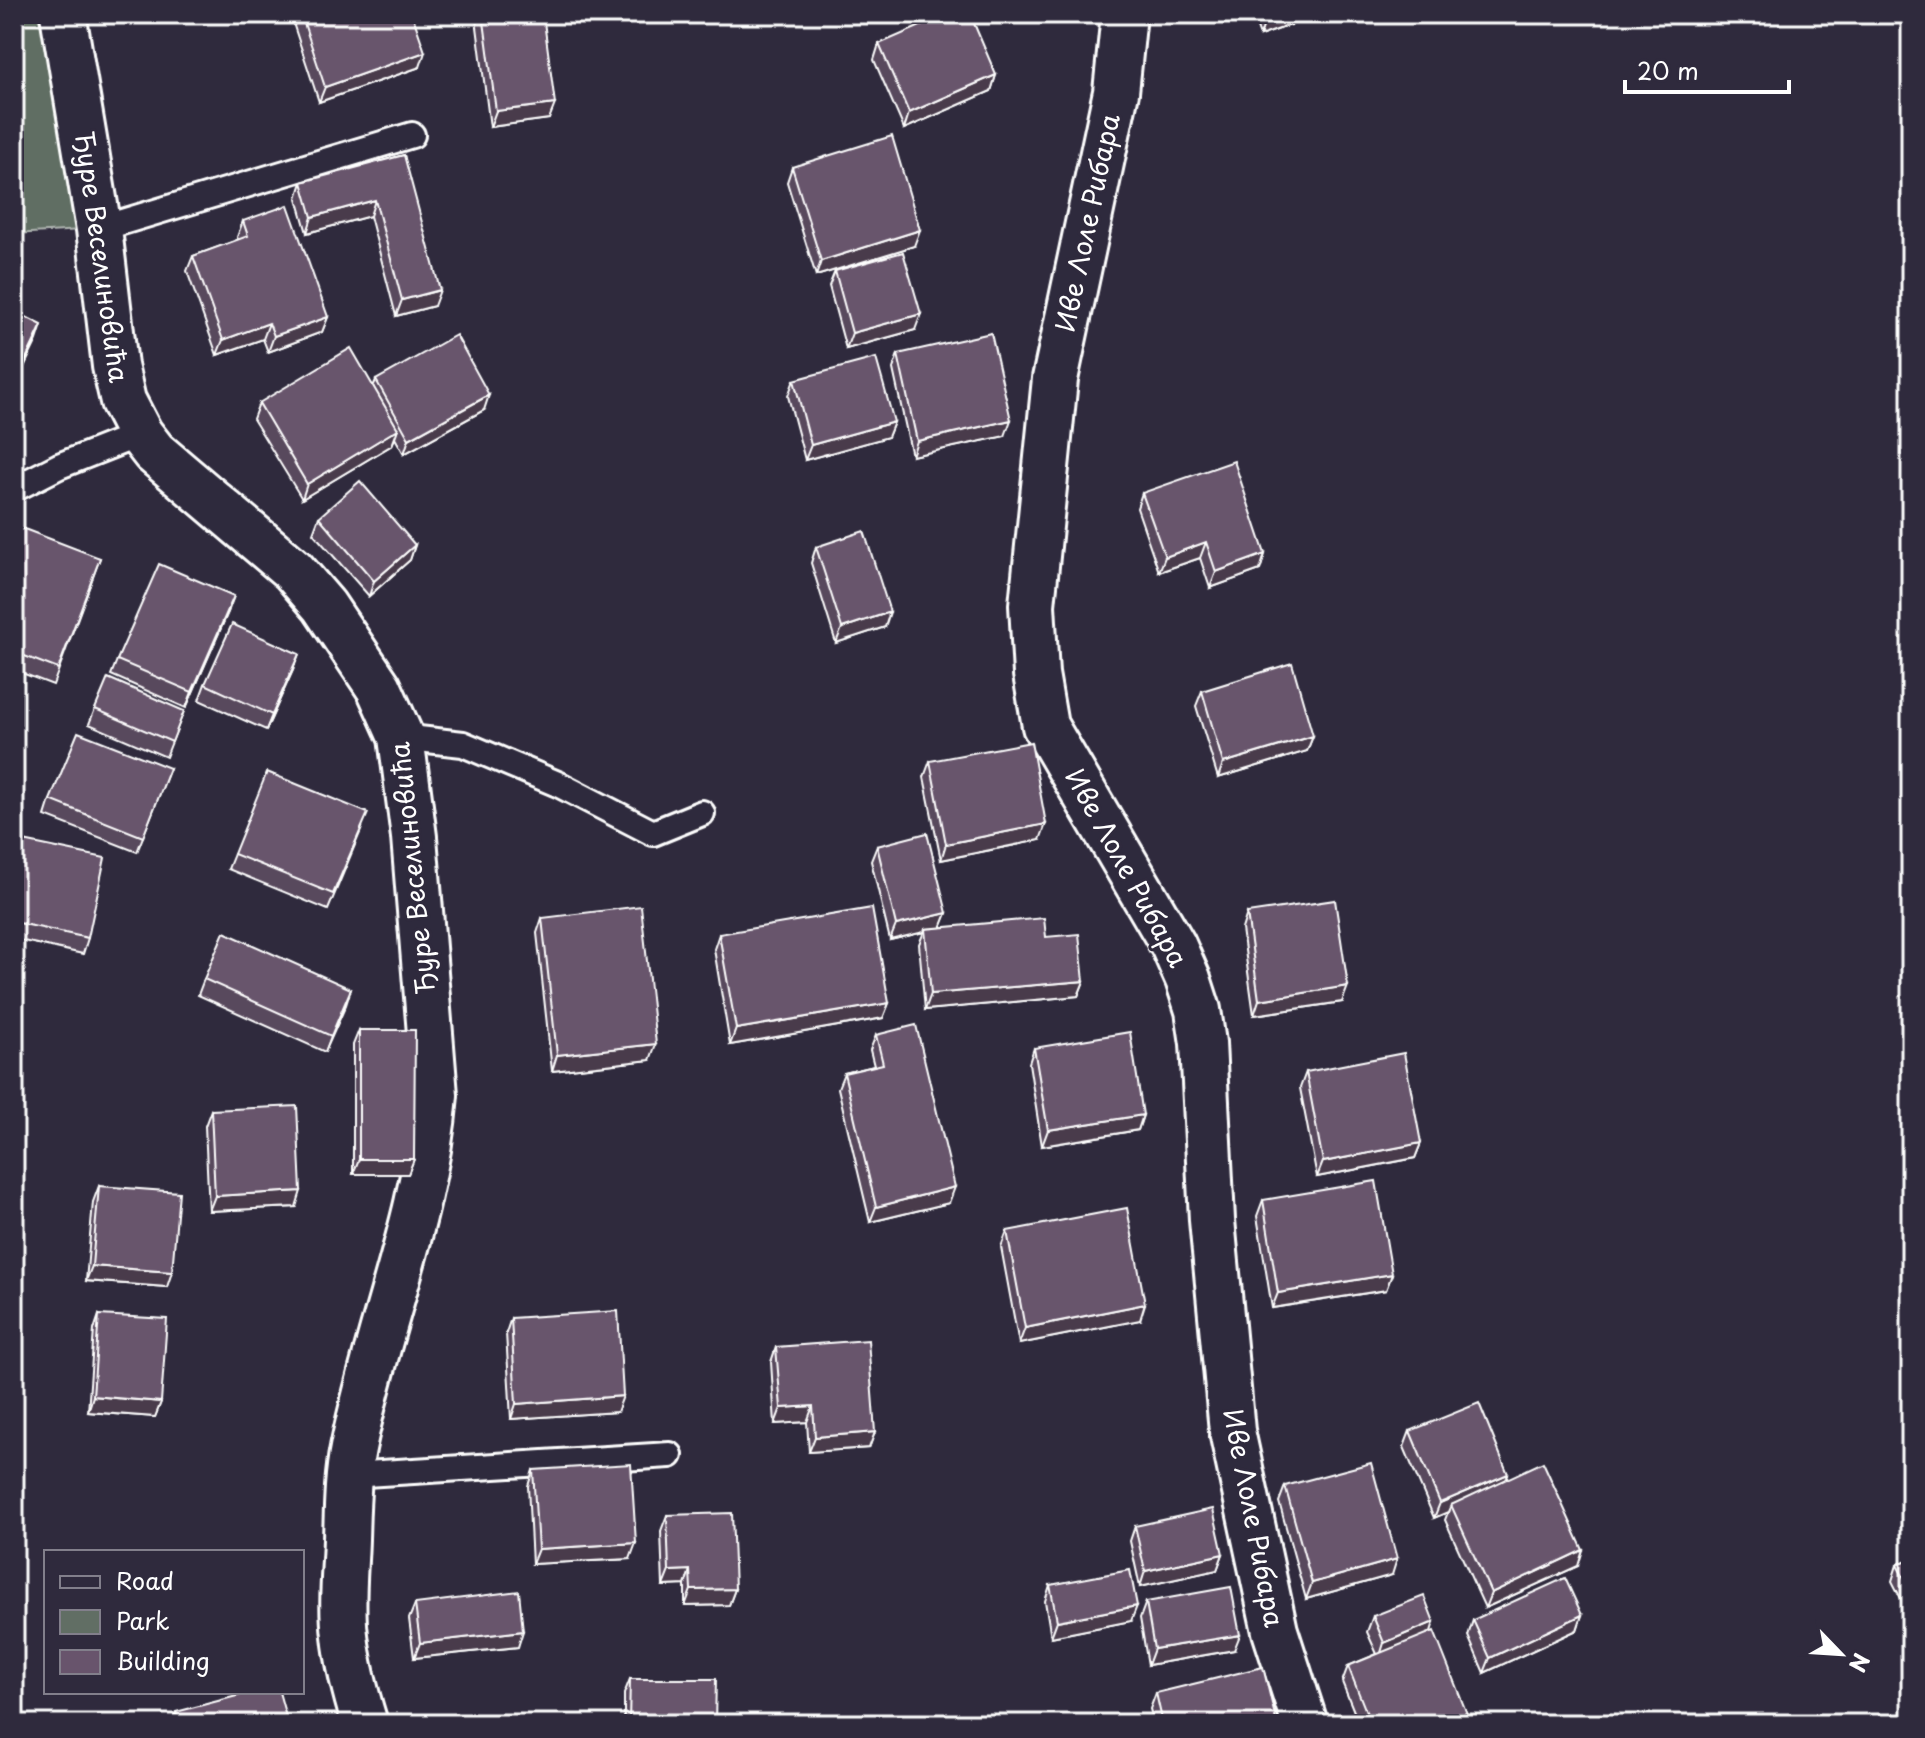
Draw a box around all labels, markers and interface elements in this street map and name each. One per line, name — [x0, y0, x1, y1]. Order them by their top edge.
scale bar — [1625, 44, 1789, 94]
text: 20 m — [1637, 52, 1699, 88]
street label: Иве Лоле Рибара — [1044, 109, 1129, 335]
street label: Ђуре Веселиновића — [66, 129, 140, 385]
street label: Ђуре Веселиновића — [379, 740, 444, 996]
street label: Иве Лоле Рибара — [1056, 761, 1198, 974]
street label: Иве Лоле Рибара — [1214, 1405, 1295, 1631]
legend — [44, 1550, 304, 1694]
text: Road — [116, 1562, 174, 1598]
text: Park — [116, 1602, 170, 1638]
north arrow — [1801, 1614, 1881, 1694]
text: Building — [116, 1642, 210, 1678]
text: N — [1842, 1648, 1879, 1678]

